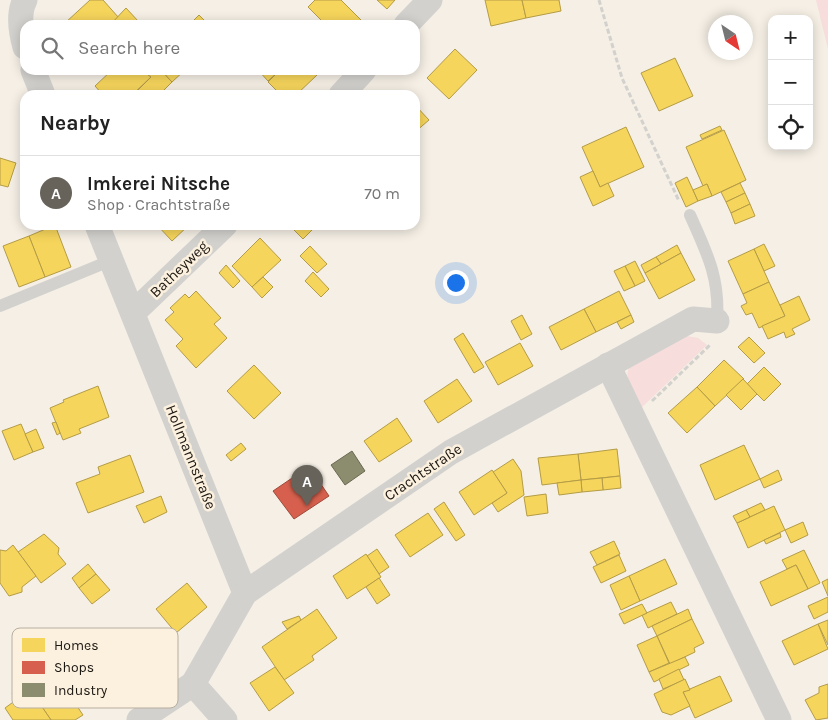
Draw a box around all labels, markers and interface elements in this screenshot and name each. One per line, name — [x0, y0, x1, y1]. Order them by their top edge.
north arrow — [708, 15, 753, 60]
map controls — [768, 15, 813, 150]
button: + — [768, 15, 813, 60]
search box — [20, 20, 420, 75]
icon: search — [38, 34, 66, 62]
text: Search here — [78, 37, 180, 59]
button: − — [768, 60, 813, 105]
button: locate — [768, 105, 813, 150]
text: Nearby — [40, 111, 110, 135]
text: Imkerei Nitsche — [87, 173, 230, 195]
text: A — [51, 184, 61, 203]
text: 70 m — [364, 184, 400, 203]
text: Shop · Crachtstraße — [87, 195, 230, 214]
street label: Batheyweg — [146, 236, 212, 301]
your location — [443, 270, 469, 296]
street label: Hollmannstraße — [162, 402, 220, 512]
street label: Crachtstraße — [381, 440, 465, 504]
pin: A — [291, 465, 323, 506]
legend — [12, 628, 178, 708]
text: Homes — [54, 637, 99, 654]
text: Shops — [54, 659, 94, 676]
text: Industry — [54, 682, 108, 699]

